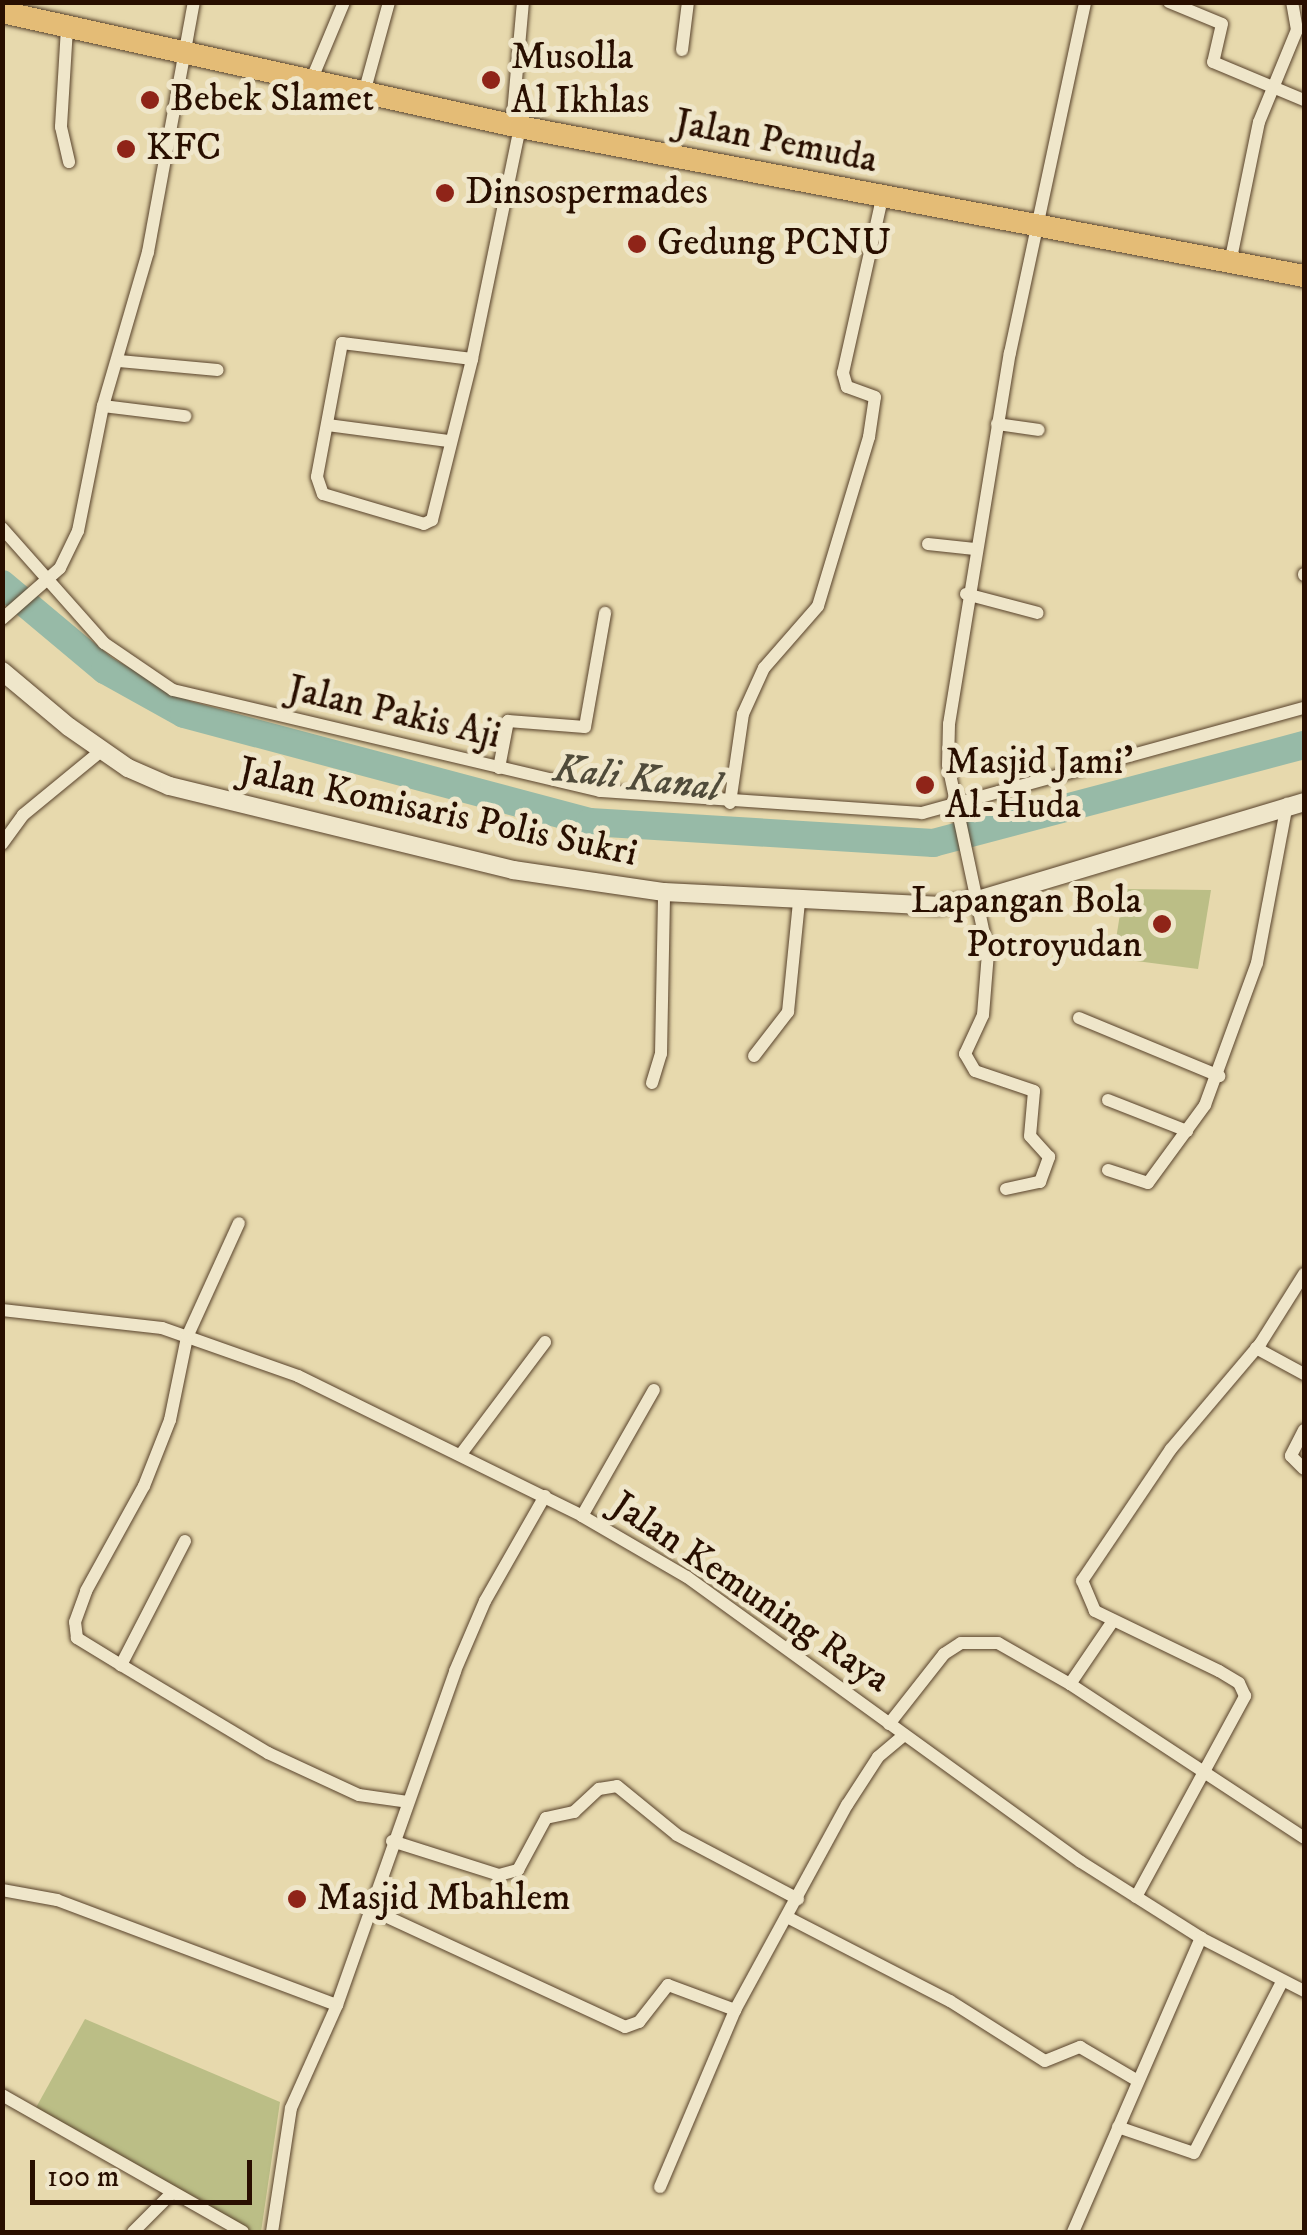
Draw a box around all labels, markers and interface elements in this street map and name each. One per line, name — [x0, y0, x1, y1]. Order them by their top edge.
place label: Musolla Al Ikhlas — [511, 35, 649, 124]
marker: Musolla Al Ikhlas — [480, 69, 502, 91]
place label: Bebek Slamet — [170, 77, 374, 123]
marker: Bebek Slamet — [139, 89, 161, 111]
street label: Jalan Pemuda — [671, 100, 881, 184]
place label: KFC — [146, 126, 221, 172]
marker: KFC — [115, 138, 137, 160]
place label: Dinsospermades — [465, 170, 708, 216]
marker: Dinsospermades — [434, 182, 456, 204]
place label: Gedung PCNU — [657, 221, 891, 267]
marker: Gedung PCNU — [626, 233, 648, 255]
street label: Jalan Pakis Aji — [283, 666, 505, 760]
place label: Masjid Jami' Al-Huda — [945, 740, 1133, 829]
water label: Kali Kanal — [551, 745, 723, 813]
street label: Jalan Komisaris Polis Sukri — [235, 749, 641, 877]
marker: Masjid Jami' Al-Huda — [914, 774, 936, 796]
place label: Lapangan Bola Potroyudan — [911, 879, 1142, 968]
marker: Lapangan Bola Potroyudan — [1151, 913, 1173, 935]
street label: Jalan Kemuning Raya — [602, 1483, 898, 1703]
place label: Masjid Mbahlem — [317, 1876, 571, 1922]
marker: Masjid Mbahlem — [286, 1888, 308, 1910]
scale bar — [35, 2140, 258, 2202]
text: 100 m — [47, 2159, 119, 2196]

